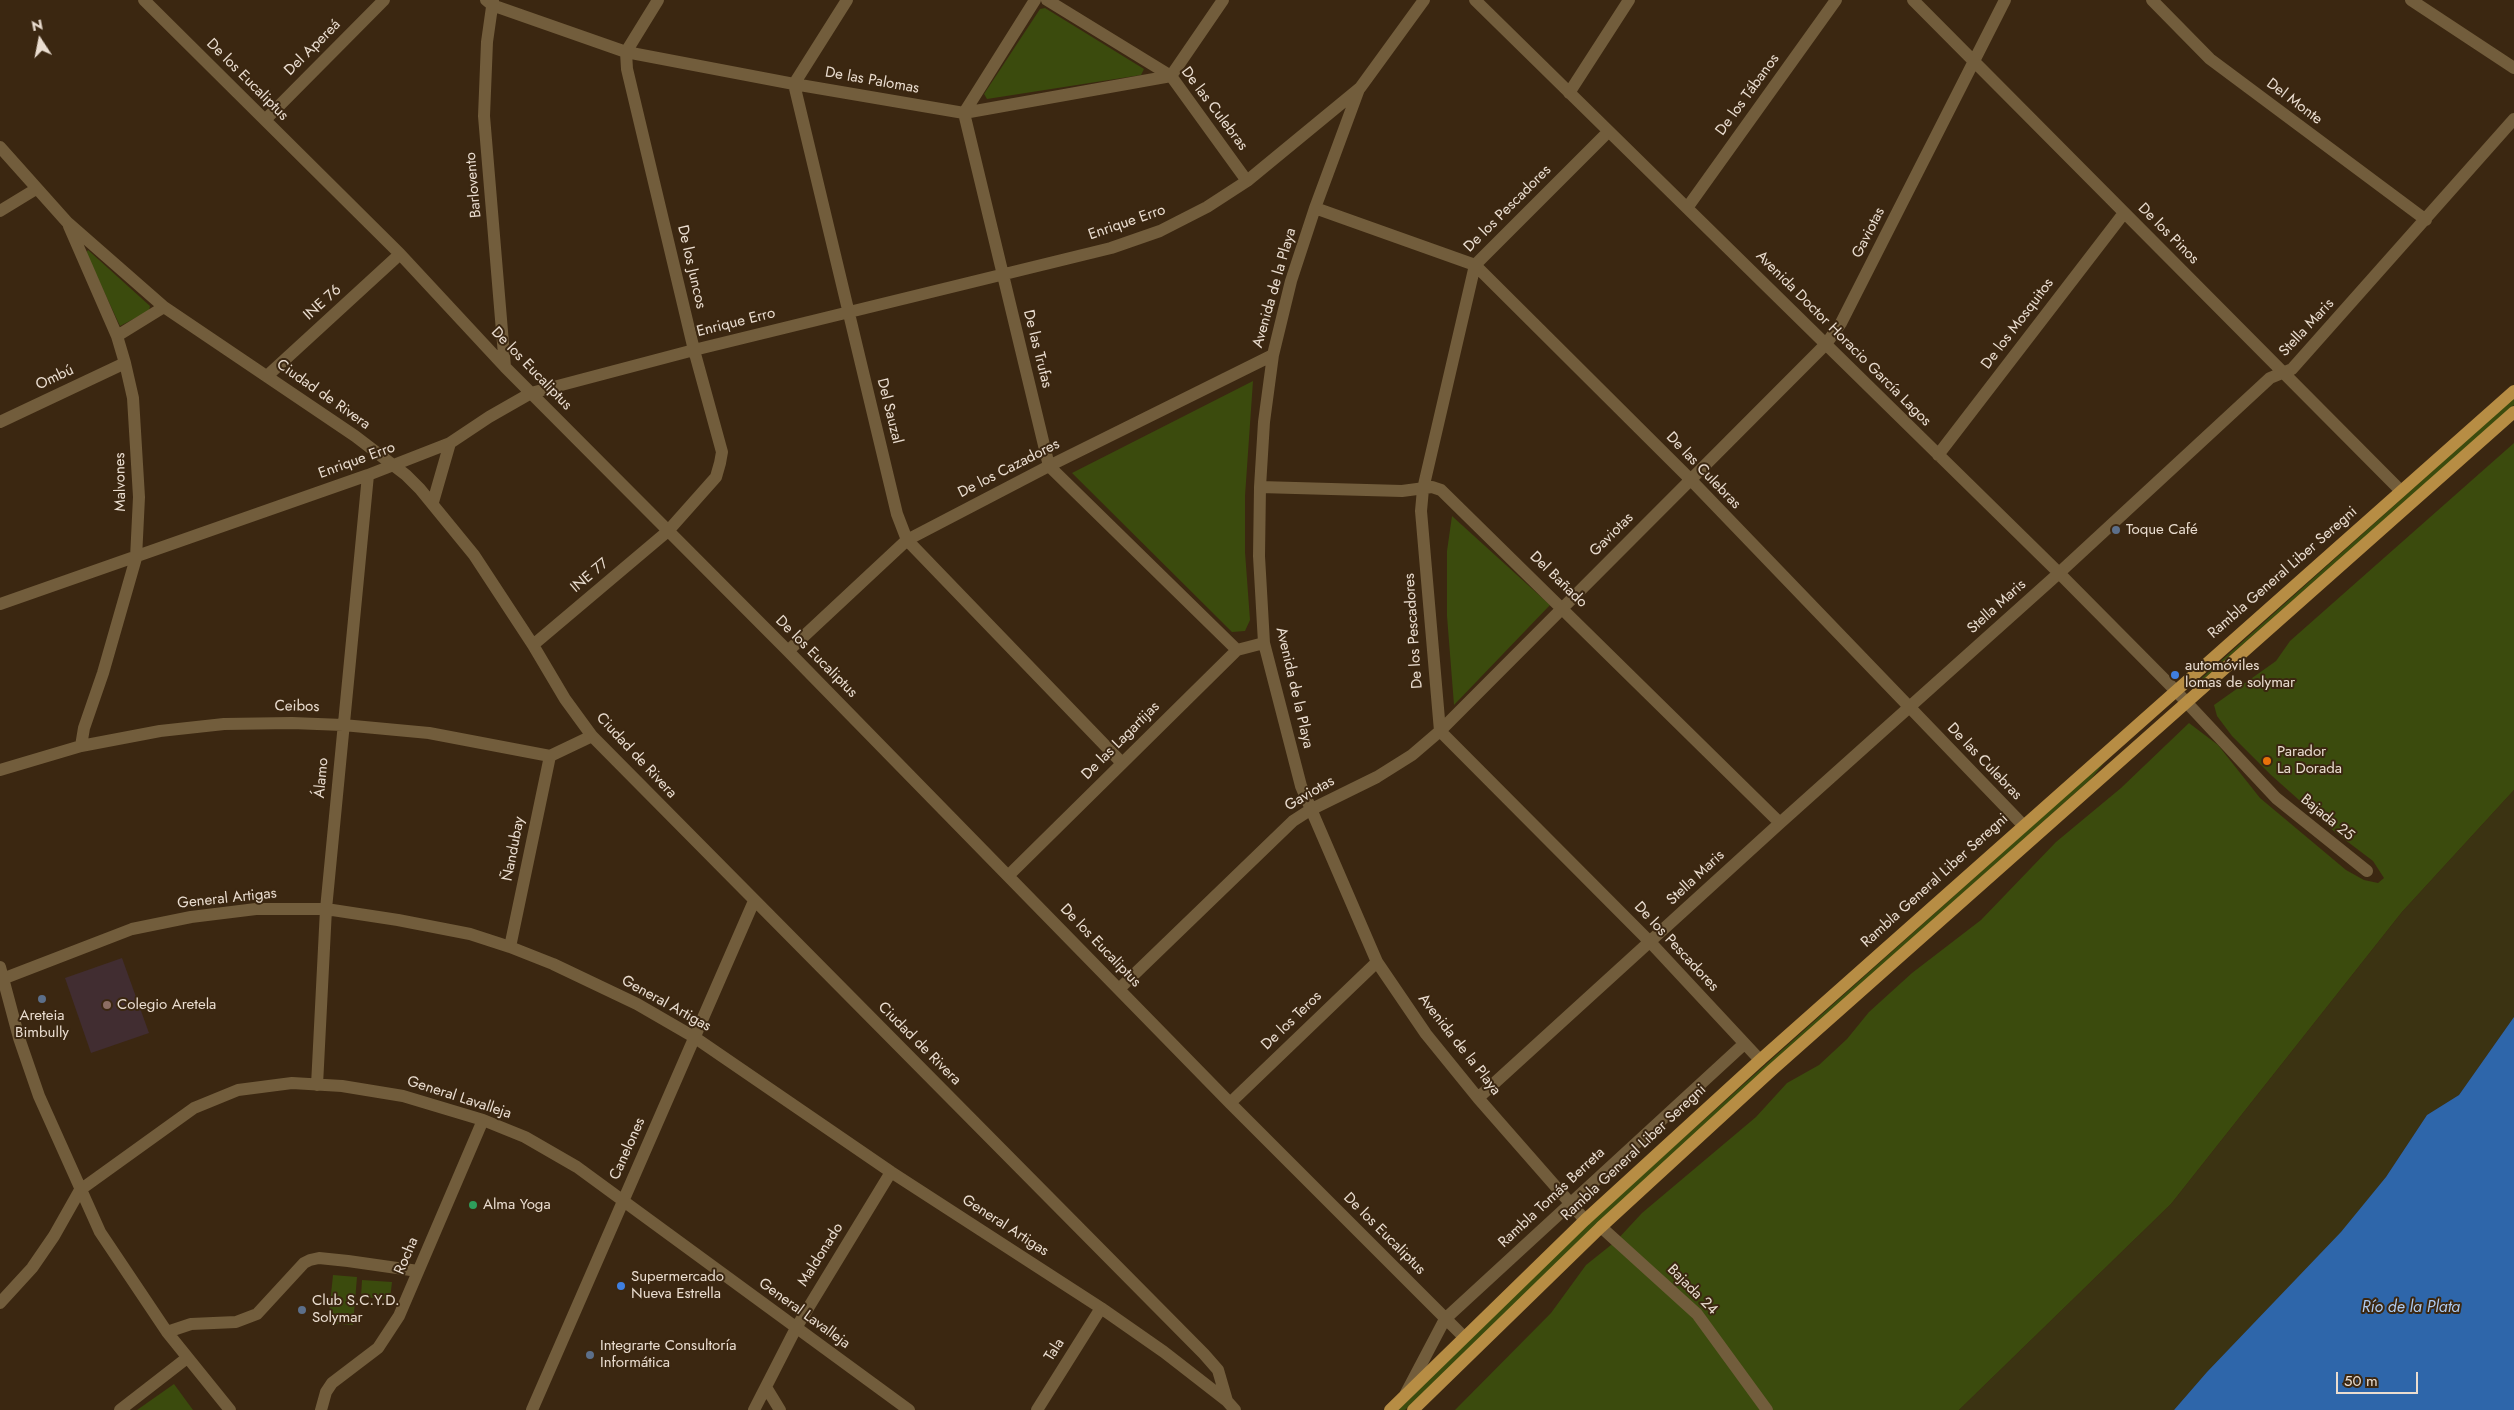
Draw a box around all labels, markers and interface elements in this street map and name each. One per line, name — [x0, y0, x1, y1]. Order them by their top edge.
text: N — [30, 14, 45, 36]
north arrow — [15, 15, 65, 65]
street label: Del Apereá — [281, 16, 345, 80]
street label: De los Eucaliptus — [202, 35, 292, 125]
street label: De los Tábanos — [1712, 51, 1784, 139]
street label: De las Palomas — [824, 64, 920, 98]
street label: De las Culebras — [1177, 64, 1251, 154]
street label: Del Monte — [2262, 75, 2326, 129]
street label: Barlovento — [462, 151, 486, 219]
street label: De los Pescadores — [1461, 162, 1555, 256]
street label: De los Pinos — [2134, 200, 2202, 268]
street label: Enrique Erro — [1086, 201, 1168, 245]
street label: Gaviotas — [1849, 205, 1889, 261]
street label: De los Juncos — [673, 223, 709, 311]
street label: Avenida de la Playa — [1249, 226, 1301, 350]
street label: Avenida Doctor Horacio García Lagos — [1752, 248, 1934, 430]
street label: De los Mosquitos — [1978, 275, 2058, 373]
street label: INE 76 — [300, 281, 346, 325]
street label: Stella Maris — [2276, 295, 2338, 361]
street label: Enrique Erro — [695, 305, 777, 341]
street label: De las Trufas — [1019, 308, 1055, 390]
street label: De los Eucaliptus — [487, 324, 575, 414]
street label: Ciudad de Rivera — [273, 356, 373, 434]
street label: Ombú — [33, 361, 77, 395]
street label: Del Sauzal — [872, 376, 906, 446]
street label: De las Culebras — [1662, 429, 1744, 513]
street label: De los Cazadores — [955, 436, 1063, 502]
street label: Enrique Erro — [316, 439, 398, 483]
street label: Malvones — [111, 452, 131, 512]
street label: Rambla General Liber Seregni — [2205, 503, 2361, 643]
street label: Gaviotas — [1586, 509, 1638, 561]
place label: Toque Café — [2126, 521, 2198, 539]
marker: Toque Café — [2110, 524, 2122, 536]
street label: Del Bañado — [1525, 548, 1591, 612]
street label: INE 77 — [567, 555, 613, 597]
street label: De los Pescadores — [1401, 573, 1427, 689]
street label: Stella Maris — [1964, 576, 2030, 638]
street label: De los Eucaliptus — [771, 612, 861, 702]
street label: Avenida de la Playa — [1271, 626, 1317, 750]
place label: automóviles lomas de solymar — [2185, 657, 2295, 692]
marker: automóviles lomas de solymar — [2169, 669, 2181, 681]
street label: Ceibos — [275, 698, 319, 716]
street label: De las Lagartijas — [1078, 698, 1164, 784]
street label: Ciudad de Rivera — [592, 709, 680, 803]
street label: De las Culebras — [1943, 720, 2025, 804]
place label: Parador La Dorada — [2277, 743, 2342, 778]
marker: Parador La Dorada — [2261, 755, 2273, 767]
street label: Álamo — [311, 757, 333, 799]
street label: Gaviotas — [1282, 773, 1338, 815]
street label: Bajada 25 — [2297, 791, 2357, 845]
street label: Rambla General Liber Seregni — [1858, 810, 2012, 952]
street label: Ñandubay — [499, 815, 529, 883]
street label: Stella Maris — [1663, 847, 1729, 909]
street label: General Artigas — [177, 885, 277, 913]
street label: De los Pescadores — [1630, 898, 1722, 996]
street label: De los Eucaliptus — [1056, 901, 1144, 991]
street label: General Artigas — [618, 972, 714, 1036]
street label: De los Teros — [1258, 988, 1326, 1054]
street label: Avenida de la Playa — [1414, 991, 1504, 1099]
marker: Areteia Bimbully — [36, 993, 48, 1005]
place label: Colegio Aretela — [117, 996, 216, 1014]
marker: Colegio Aretela — [101, 999, 113, 1011]
street label: Ciudad de Rivera — [874, 999, 964, 1089]
place label: Areteia Bimbully — [15, 1007, 69, 1042]
street label: General Lavalleja — [405, 1073, 513, 1123]
street label: Rambla General Liber Seregni — [1558, 1081, 1710, 1225]
street label: Canelones — [606, 1115, 650, 1183]
street label: Rambla Tomás Berreta — [1495, 1144, 1609, 1252]
street label: De los Eucaliptus — [1339, 1189, 1429, 1279]
street label: General Artigas — [958, 1191, 1052, 1261]
place label: Alma Yoga — [483, 1196, 551, 1214]
marker: Alma Yoga — [467, 1199, 479, 1211]
street label: Maldonado — [794, 1220, 848, 1290]
street label: Rocha — [391, 1235, 423, 1277]
street label: Bajada 24 — [1663, 1261, 1721, 1319]
place label: Supermercado Nueva Estrella — [631, 1268, 724, 1303]
street label: General Lavalleja — [755, 1275, 853, 1353]
marker: Supermercado Nueva Estrella — [615, 1280, 627, 1292]
place label: Club S.C.Y.D. Solymar — [312, 1292, 400, 1327]
water label: Río de la Plata — [2362, 1298, 2460, 1318]
marker: Club S.C.Y.D. Solymar — [296, 1304, 308, 1316]
street label: Tala — [1041, 1335, 1069, 1365]
place label: Integrarte Consultoría Informática — [600, 1337, 737, 1372]
marker: Integrarte Consultoría Informática — [584, 1349, 596, 1361]
scale bar — [2339, 1362, 2422, 1394]
text: 50 m — [2344, 1370, 2378, 1392]

